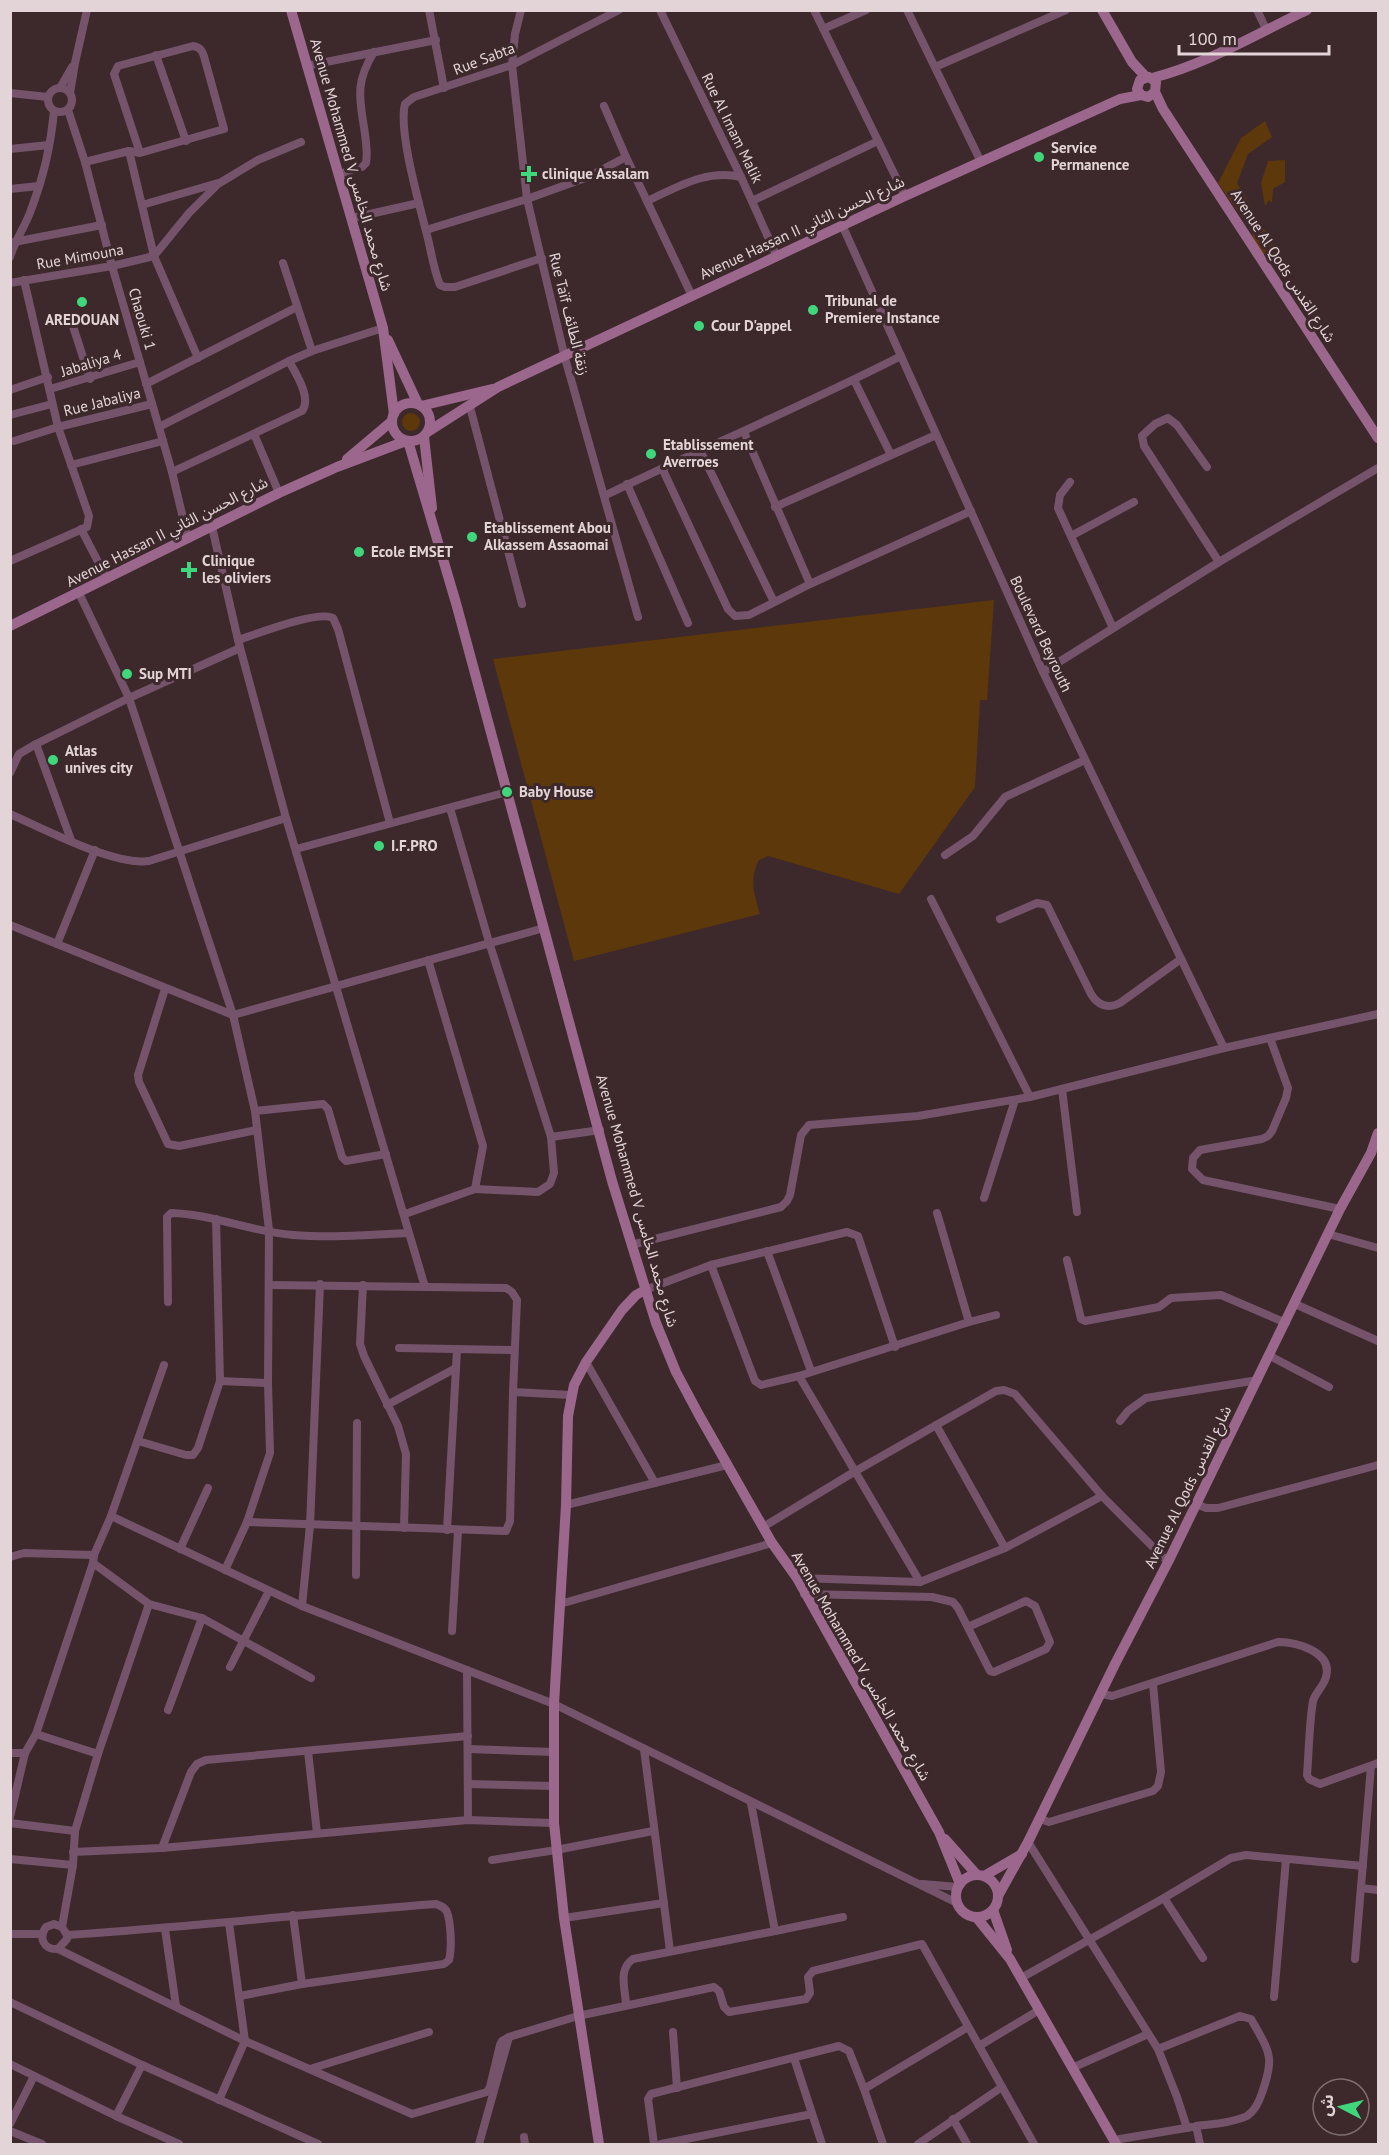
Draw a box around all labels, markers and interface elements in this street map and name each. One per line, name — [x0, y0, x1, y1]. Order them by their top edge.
scale bar — [1179, 18, 1329, 56]
text: 100 m — [1188, 27, 1237, 50]
street label: Avenue Mohammed V شارع محمد الخامس — [303, 36, 397, 294]
street label: Rue Sabta — [450, 38, 517, 79]
street label: Rue Al Imam Malik — [698, 70, 768, 187]
place label: Service Permanence — [1051, 138, 1130, 174]
marker: Service Permanence — [1032, 150, 1046, 164]
place label: clinique Assalam — [542, 164, 649, 183]
marker: clinique Assalam — [520, 165, 538, 183]
street label: Avenue Hassan II شارع الحسن الثاني — [696, 172, 909, 286]
street label: Avenue Al Qods شارع القدس — [1224, 186, 1340, 348]
street label: Rue Mimouna — [35, 239, 125, 274]
street label: Rue Taïf زنقة الطائف — [545, 251, 594, 377]
street label: Chaouki 1 — [125, 286, 160, 352]
place label: Tribunal de Premiere Instance — [825, 291, 940, 327]
marker: AREDOUAN — [75, 295, 89, 309]
marker: Tribunal de Premiere Instance — [806, 303, 820, 317]
place label: AREDOUAN — [45, 310, 119, 329]
place label: Cour D'appel — [711, 316, 792, 335]
marker: Cour D'appel — [692, 319, 706, 333]
street label: Jabaliya 4 — [57, 344, 123, 381]
street label: Rue Jabaliya — [61, 383, 142, 420]
place label: Etablissement Averroes — [663, 435, 754, 471]
marker: Etablissement Averroes — [644, 447, 658, 461]
street label: Avenue Hassan II شارع الحسن الثاني — [63, 472, 272, 594]
place label: Etablissement Abou Alkassem Assaomai — [484, 518, 611, 554]
marker: Etablissement Abou Alkassem Assaomai — [465, 530, 479, 544]
place label: Ecole EMSET — [371, 542, 454, 561]
marker: Ecole EMSET — [352, 545, 366, 559]
place label: Clinique les oliviers — [202, 551, 271, 587]
marker: Clinique les oliviers — [180, 561, 198, 579]
street label: Boulevard Beyrouth — [1006, 573, 1077, 695]
place label: Sup MTI — [139, 664, 192, 683]
marker: Sup MTI — [120, 667, 134, 681]
place label: Atlas unives city — [65, 741, 133, 777]
marker: Atlas unives city — [46, 753, 60, 767]
place label: Baby House — [519, 782, 594, 801]
marker: Baby House — [500, 785, 514, 799]
place label: I.F.PRO — [391, 836, 437, 855]
marker: I.F.PRO — [372, 839, 386, 853]
street label: Avenue Mohammed V شارع محمد الخامس — [589, 1072, 683, 1330]
street label: Avenue Al Qods شارع القدس — [1140, 1402, 1238, 1572]
street label: Avenue Mohammed V شارع محمد الخامس — [785, 1548, 935, 1786]
north arrow — [1311, 2077, 1371, 2137]
text: ش — [1315, 2093, 1337, 2117]

